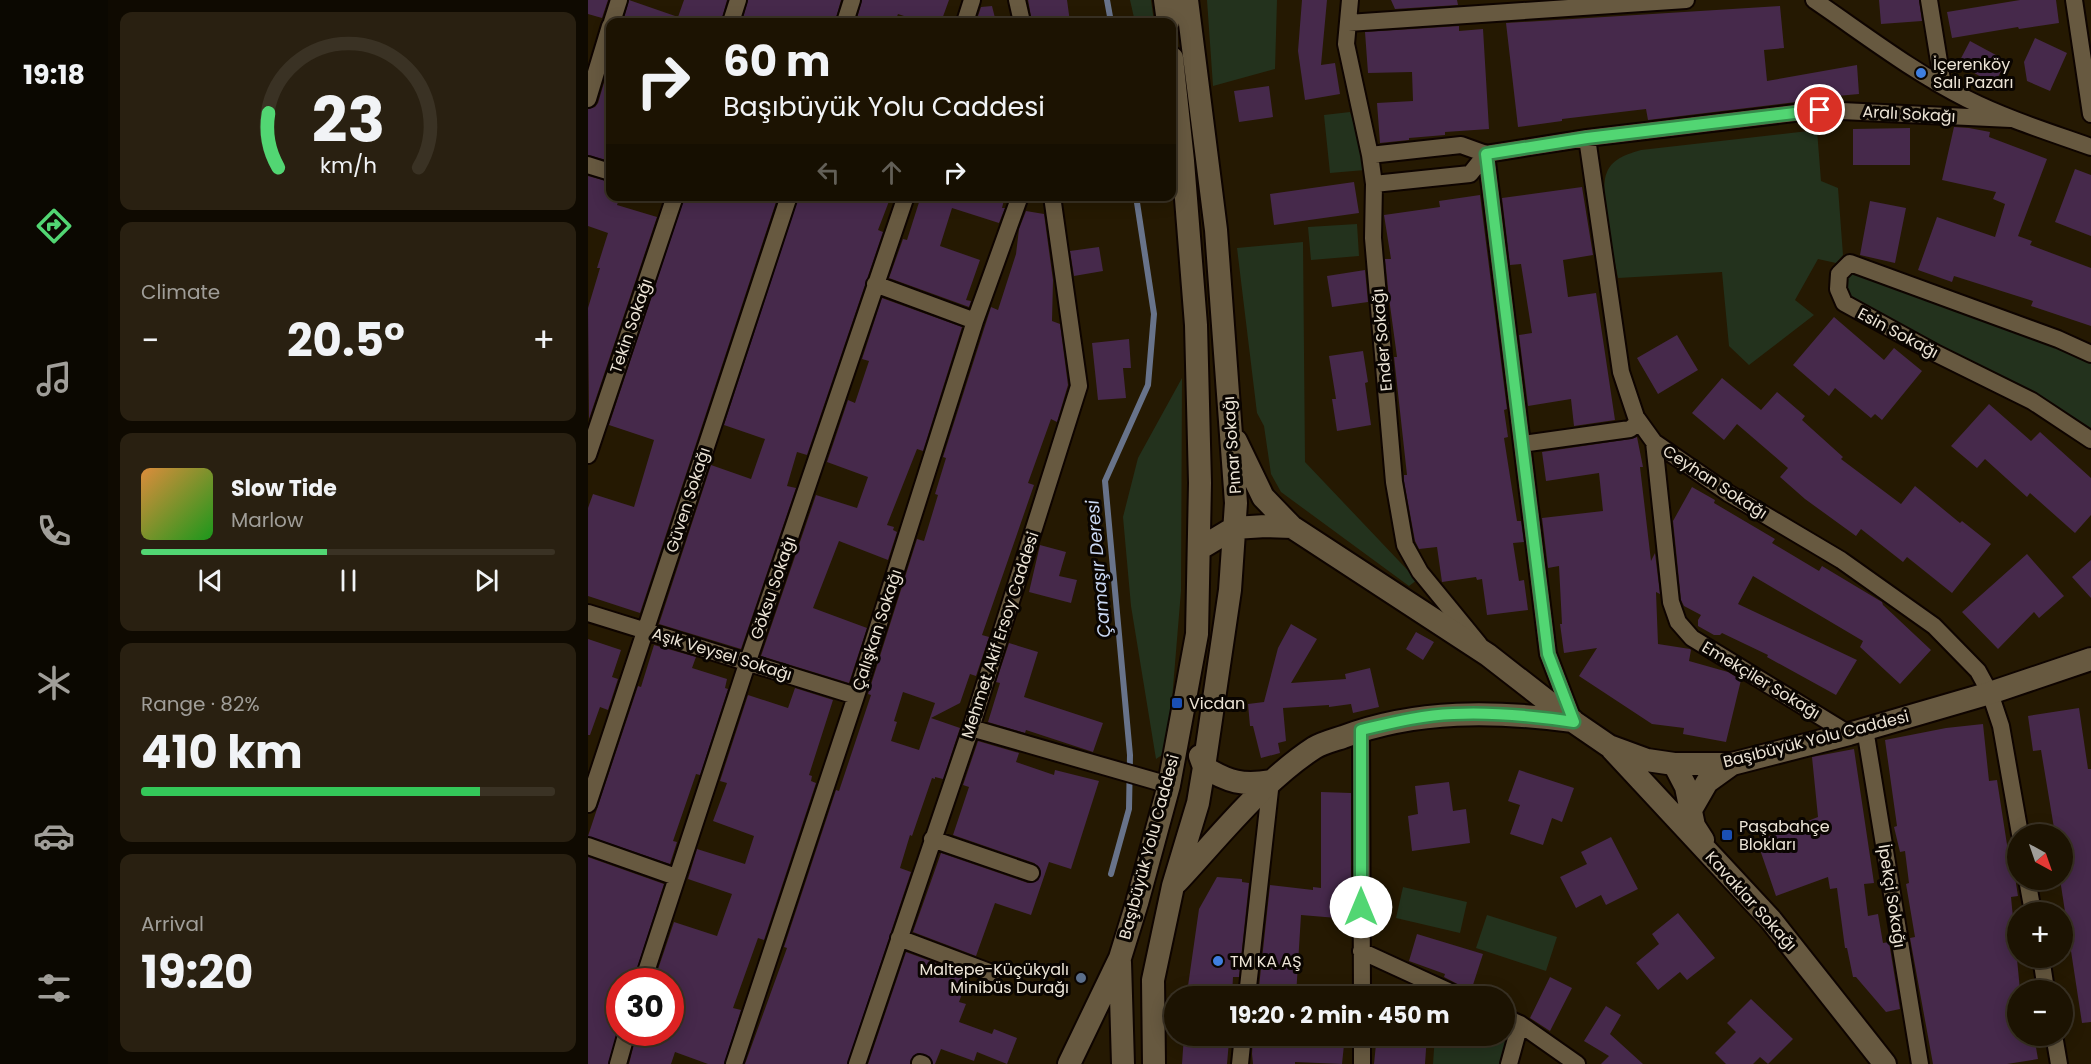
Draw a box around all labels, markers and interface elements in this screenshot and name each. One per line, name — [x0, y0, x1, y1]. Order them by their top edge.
text: 60 m — [723, 32, 831, 91]
icon: right — [624, 42, 702, 120]
place label: İçerenköy Salı Pazarı — [1933, 53, 2013, 94]
text: 19:18 — [23, 56, 85, 93]
marker: İçerenköy Salı Pazarı — [1914, 66, 1928, 80]
text: 23 — [311, 76, 385, 164]
pin — [1794, 84, 1845, 135]
text: Başıbüyük Yolu Caddesi — [723, 88, 1045, 125]
icon: arrive — [1803, 93, 1836, 126]
street label: Aralı Sokağı — [1862, 100, 1956, 128]
text: km/h — [319, 151, 377, 182]
icon: left — [812, 156, 845, 189]
icon: ahead — [875, 156, 908, 189]
icon: right — [938, 156, 971, 189]
icon: directions — [33, 205, 75, 247]
street label: Tekin Sokağı — [604, 276, 658, 376]
text: Climate — [141, 278, 220, 306]
street label: Ender Sokağı — [1366, 288, 1398, 392]
street label: Esin Sokağı — [1854, 302, 1942, 364]
text: 20.5° — [287, 309, 405, 372]
text: − — [141, 317, 159, 364]
text: + — [532, 317, 555, 364]
icon: music — [33, 358, 75, 400]
street label: Pınar Sokağı — [1217, 395, 1247, 495]
street label: Ceyhan Sokağı — [1658, 440, 1772, 524]
street label: Güven Sokağı — [660, 444, 716, 556]
text: Slow Tide — [231, 473, 337, 504]
water label: Çamaşır Deresi — [1079, 498, 1116, 639]
text: Marlow — [231, 506, 303, 534]
icon: phone — [33, 510, 75, 552]
street label: Mehmet Akif Ersoy Caddesi — [956, 529, 1044, 741]
street label: Göksu Sokağı — [745, 534, 801, 642]
icon: previous — [194, 564, 227, 597]
icon: pause — [332, 564, 365, 597]
icon: next — [470, 564, 503, 597]
street label: Çalışkan Sokağı — [847, 566, 907, 694]
street label: Aşık Veysel Sokağı — [649, 622, 795, 686]
street label: Emekçiler Sokağı — [1698, 636, 1824, 724]
icon: climate — [33, 662, 75, 704]
text: Range · 82% — [141, 690, 260, 718]
place label: Vicdan — [1189, 692, 1245, 715]
marker: Vicdan — [1170, 696, 1184, 710]
street label: Başıbüyük Yolu Caddesi — [1721, 705, 1911, 773]
text: 410 km — [141, 721, 303, 784]
street label: Başıbüyük Yolu Caddesi — [1113, 752, 1185, 942]
icon: car — [33, 815, 75, 857]
place label: Paşabahçe Blokları — [1739, 815, 1830, 856]
north arrow — [2007, 824, 2073, 890]
map controls — [2007, 824, 2073, 1046]
marker: Paşabahçe Blokları — [1720, 828, 1734, 842]
street label: İpekçi Sokağı — [1872, 843, 1912, 949]
street label: Kavaklar Sokağı — [1700, 846, 1802, 956]
position arrow — [1329, 875, 1393, 939]
button: + — [2007, 902, 2073, 968]
text: Arrival — [141, 910, 204, 938]
text: 19:20 — [141, 941, 253, 1004]
place label: TM KA AŞ — [1230, 950, 1302, 973]
marker: TM KA AŞ — [1211, 954, 1225, 968]
place label: Maltepe-Küçükyalı Minibüs Durağı — [919, 958, 1069, 999]
icon: filters — [33, 967, 75, 1009]
speed limit sign: 30 — [606, 968, 684, 1046]
marker: Maltepe-Küçükyalı Minibüs Durağı — [1074, 971, 1088, 985]
button: − — [2007, 980, 2073, 1046]
text: 19:20 · 2 min · 450 m — [1229, 1000, 1450, 1031]

